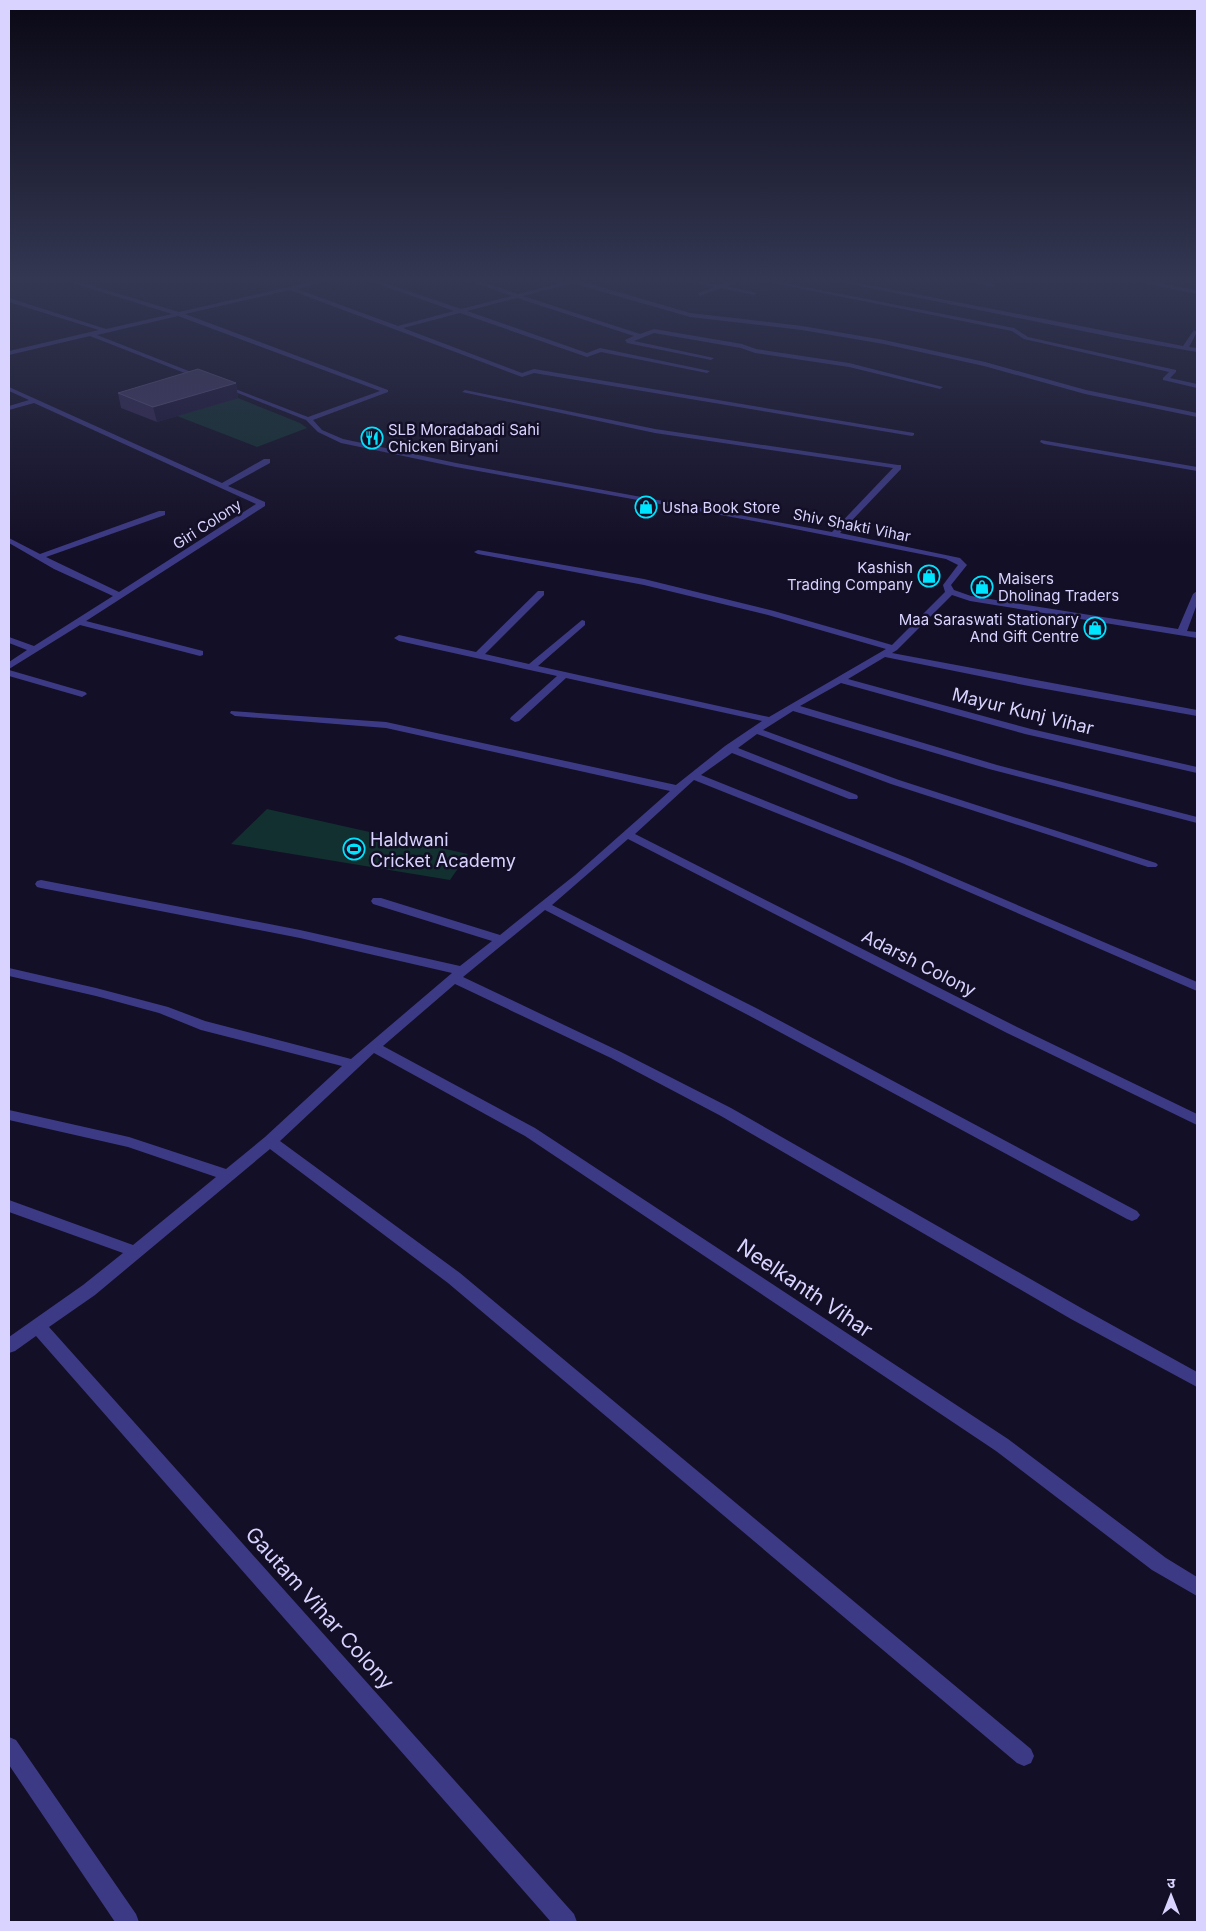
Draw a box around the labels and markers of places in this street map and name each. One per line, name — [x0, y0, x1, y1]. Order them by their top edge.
place label: SLB Moradabadi Sahi Chicken Biryani — [388, 420, 540, 456]
restaurant icon: SLB Moradabadi Sahi Chicken Biryani — [360, 426, 384, 450]
shop icon: Usha Book Store — [634, 495, 658, 519]
place label: Usha Book Store — [662, 498, 780, 517]
place label: Kashish Trading Company — [787, 558, 914, 594]
shop icon: Kashish Trading Company — [917, 564, 941, 588]
place label: Maisers Dholinag Traders — [998, 569, 1119, 605]
shop icon: Maisers Dholinag Traders — [970, 575, 994, 599]
place label: Maa Saraswati Stationary And Gift Centre — [899, 610, 1080, 646]
shop icon: Maa Saraswati Stationary And Gift Centre — [1083, 616, 1107, 640]
place label: Haldwani Cricket Academy — [370, 829, 516, 871]
sports icon: Haldwani Cricket Academy — [342, 837, 366, 861]

